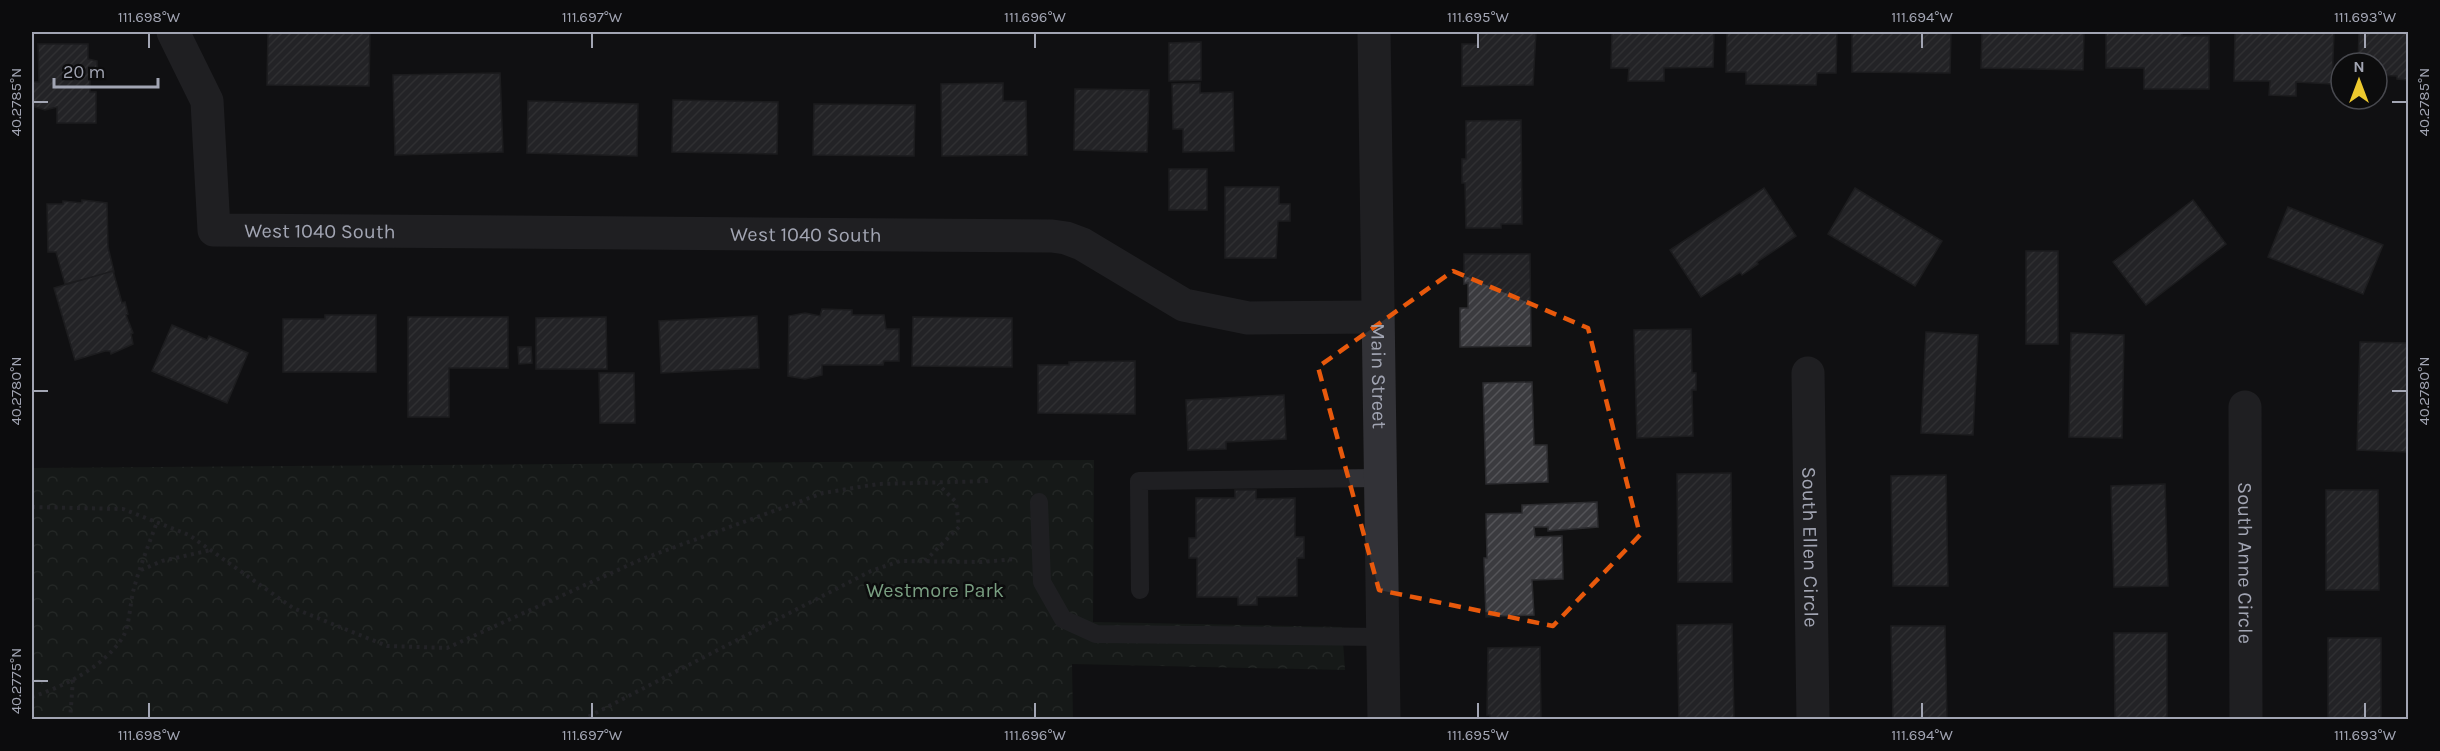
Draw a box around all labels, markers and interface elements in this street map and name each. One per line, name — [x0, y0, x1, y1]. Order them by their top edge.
text: 111.698°W — [118, 8, 181, 26]
text: 111.697°W — [562, 8, 623, 26]
text: 111.696°W — [1004, 8, 1067, 26]
text: 111.695°W — [1447, 8, 1509, 26]
text: 111.694°W — [1891, 8, 1953, 26]
text: 111.693°W — [2334, 8, 2397, 26]
scale bar — [54, 51, 158, 89]
north arrow — [2329, 51, 2389, 111]
text: N — [2353, 57, 2365, 76]
text: 20 m — [63, 61, 105, 83]
text: 40.2785°N — [7, 68, 25, 136]
text: 40.2785°N — [2415, 68, 2433, 136]
street label: West 1040 South — [244, 219, 396, 243]
street label: West 1040 South — [730, 223, 882, 247]
street label: Main Street — [1366, 323, 1391, 429]
text: 40.2780°N — [7, 356, 25, 426]
text: 40.2780°N — [2415, 356, 2433, 426]
street label: South Ellen Circle — [1797, 466, 1823, 628]
street label: South Anne Circle — [2233, 482, 2257, 644]
park label: Westmore Park — [866, 579, 1004, 602]
text: 40.2775°N — [7, 648, 25, 714]
text: 111.698°W — [118, 726, 181, 744]
text: 111.697°W — [562, 726, 623, 744]
text: 111.696°W — [1004, 726, 1067, 744]
text: 111.695°W — [1447, 726, 1509, 744]
text: 111.694°W — [1891, 726, 1953, 744]
text: 111.693°W — [2334, 726, 2397, 744]

